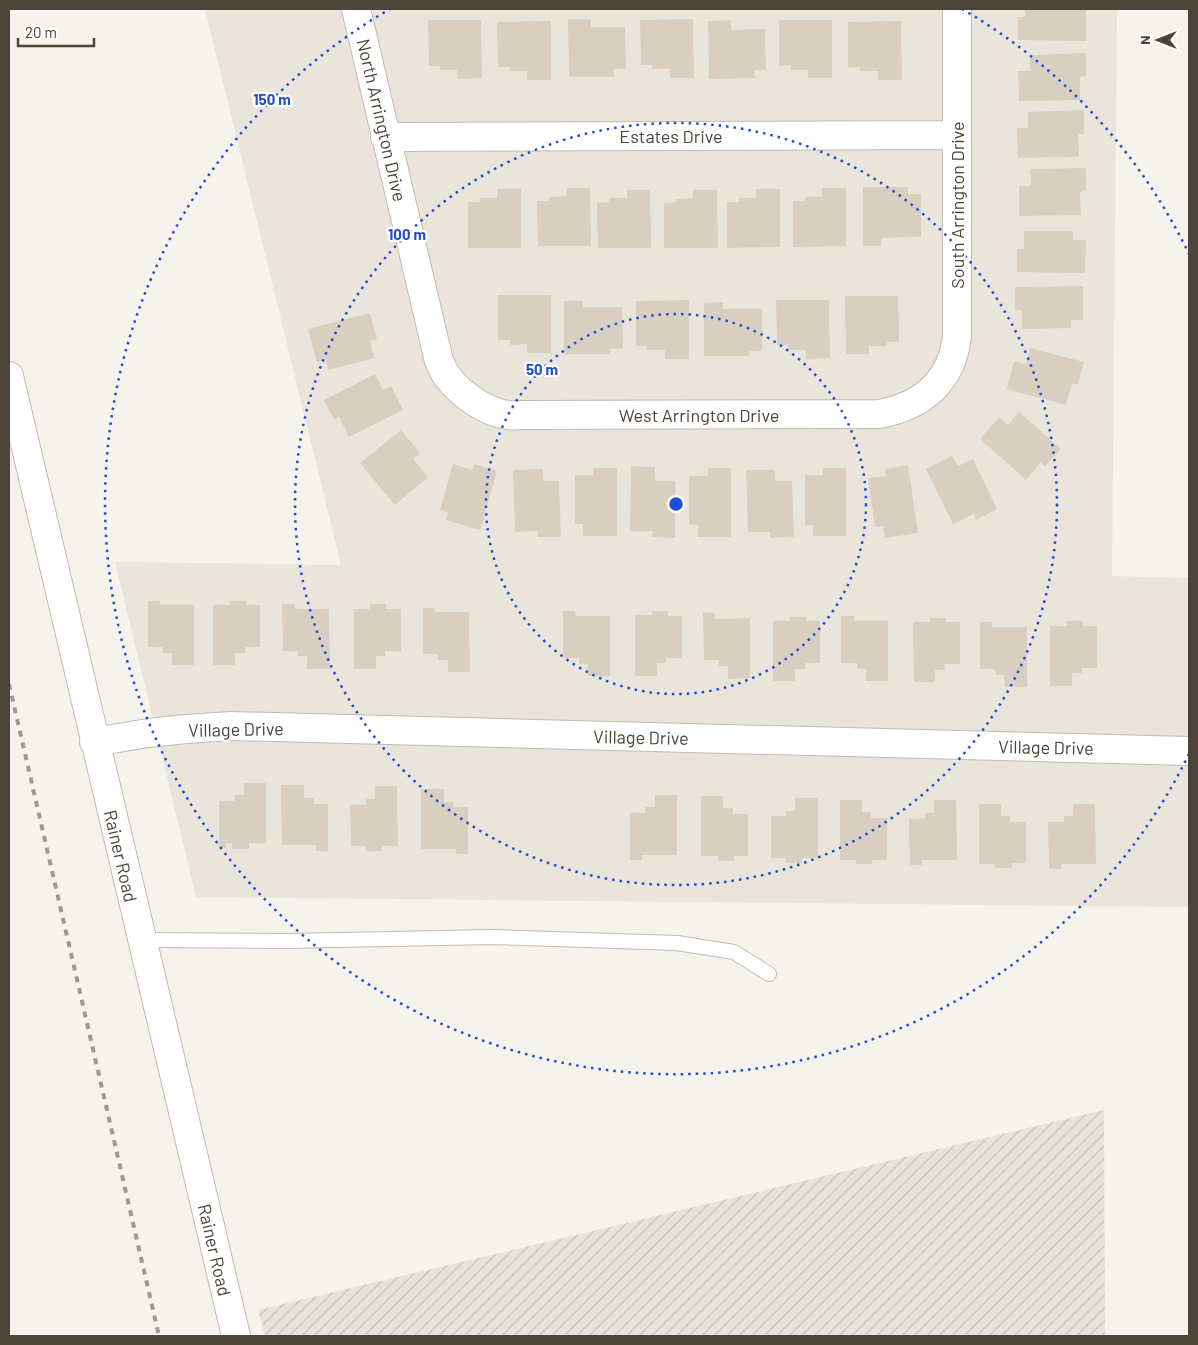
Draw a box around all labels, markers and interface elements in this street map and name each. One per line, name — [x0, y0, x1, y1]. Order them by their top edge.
scale bar — [18, 15, 94, 47]
north arrow — [1133, 15, 1183, 65]
text: 20 m — [25, 23, 57, 41]
text: N — [1136, 35, 1153, 45]
street label: North Arrington Drive — [353, 37, 411, 203]
text: 150 m — [253, 90, 291, 108]
street label: South Arrington Drive — [946, 121, 968, 289]
street label: Estates Drive — [619, 125, 723, 147]
text: 100 m — [388, 225, 426, 243]
text: 50 m — [526, 360, 558, 378]
street label: West Arrington Drive — [619, 404, 779, 426]
centre of rings — [667, 495, 685, 513]
street label: Village Drive — [188, 717, 284, 741]
street label: Village Drive — [593, 725, 689, 749]
street label: Village Drive — [998, 735, 1094, 759]
street label: Rainer Road — [100, 808, 142, 904]
street label: Rainer Road — [194, 1202, 236, 1298]

